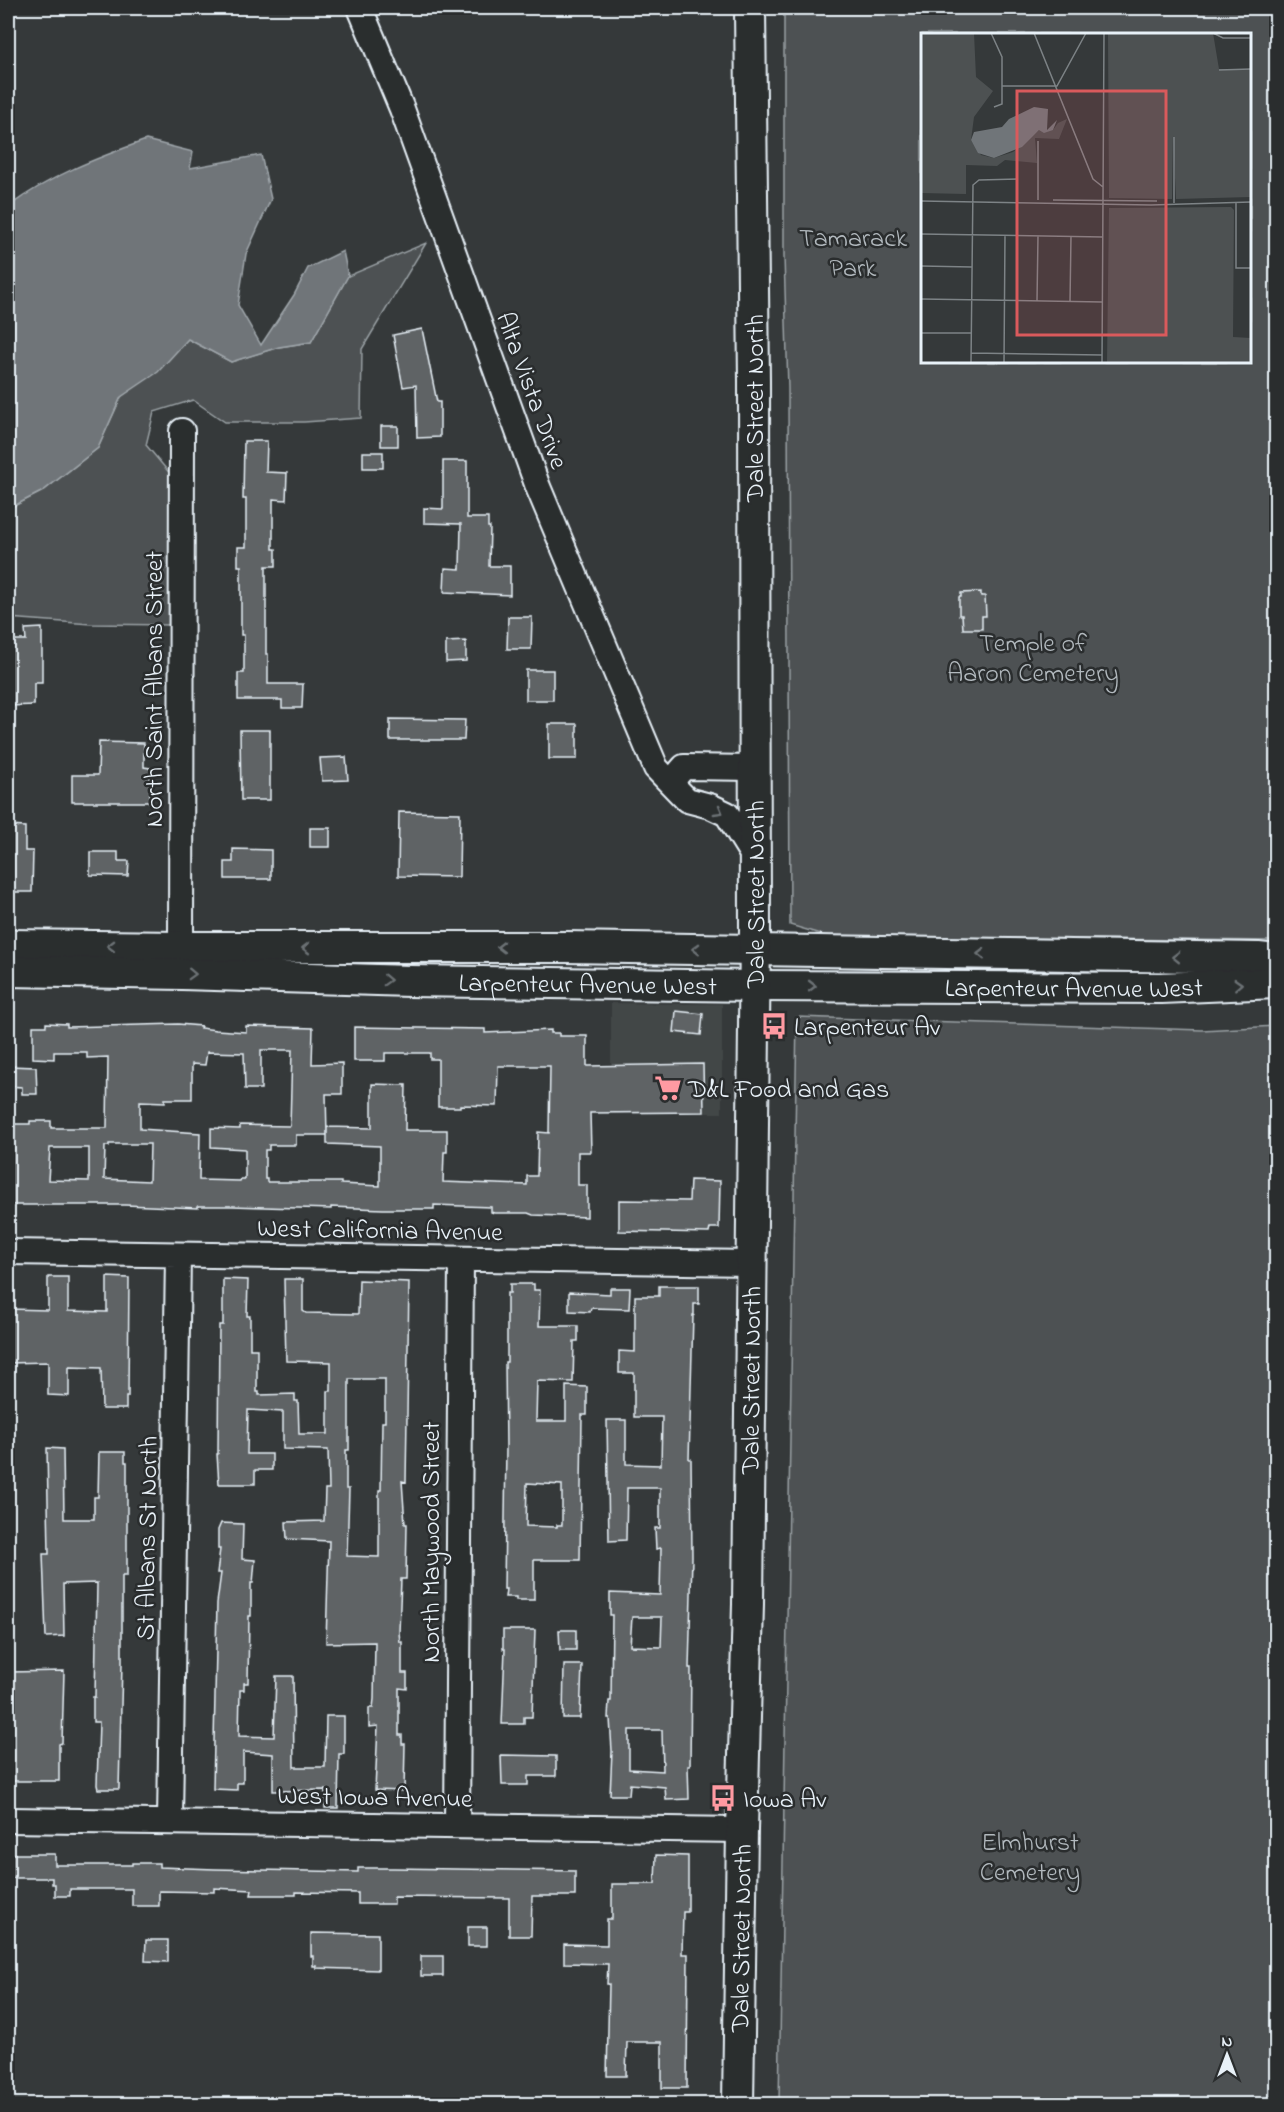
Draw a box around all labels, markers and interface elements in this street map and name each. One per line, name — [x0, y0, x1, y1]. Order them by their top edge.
inset map — [921, 33, 1251, 363]
park label: Tamarack Park — [799, 221, 908, 289]
street label: Alta Vista Drive — [484, 307, 576, 475]
street label: Dale Street North — [738, 314, 776, 503]
street label: North Saint Albans Street — [137, 551, 175, 827]
park label: Temple of Aaron Cemetery — [947, 626, 1119, 694]
street label: Dale Street North — [738, 800, 777, 989]
one-way arrow — [713, 804, 724, 815]
one-way arrow — [107, 940, 116, 952]
one-way arrow — [497, 941, 506, 954]
one-way arrow — [302, 942, 311, 954]
one-way arrow — [692, 943, 701, 956]
one-way arrow — [977, 948, 986, 960]
one-way arrow — [1172, 950, 1181, 963]
street label: Larpenteur Avenue West — [458, 966, 717, 1007]
one-way arrow — [187, 968, 196, 980]
street label: Larpenteur Avenue West — [945, 970, 1204, 1010]
one-way arrow — [382, 974, 391, 987]
one-way arrow — [1234, 978, 1243, 991]
one-way arrow — [808, 980, 817, 992]
place label: Larpenteur Av — [794, 1010, 941, 1048]
bus stop icon: Larpenteur Av — [759, 1011, 789, 1041]
place label: D&L Food and Gas — [687, 1072, 889, 1110]
supermarket icon: D&L Food and Gas — [653, 1073, 683, 1103]
street label: West California Avenue — [257, 1211, 503, 1253]
street label: Dale Street North — [733, 1286, 773, 1475]
street label: North Maywood Street — [414, 1421, 452, 1663]
street label: St Albans St North — [128, 1435, 170, 1641]
street label: West Iowa Avenue — [277, 1778, 473, 1820]
place label: Iowa Av — [743, 1782, 827, 1820]
bus stop icon: Iowa Av — [708, 1783, 738, 1813]
park label: Elmhurst Cemetery — [980, 1825, 1080, 1893]
street label: Dale Street North — [723, 1844, 764, 2033]
north arrow — [1197, 2025, 1257, 2085]
text: N — [1222, 2030, 1233, 2054]

